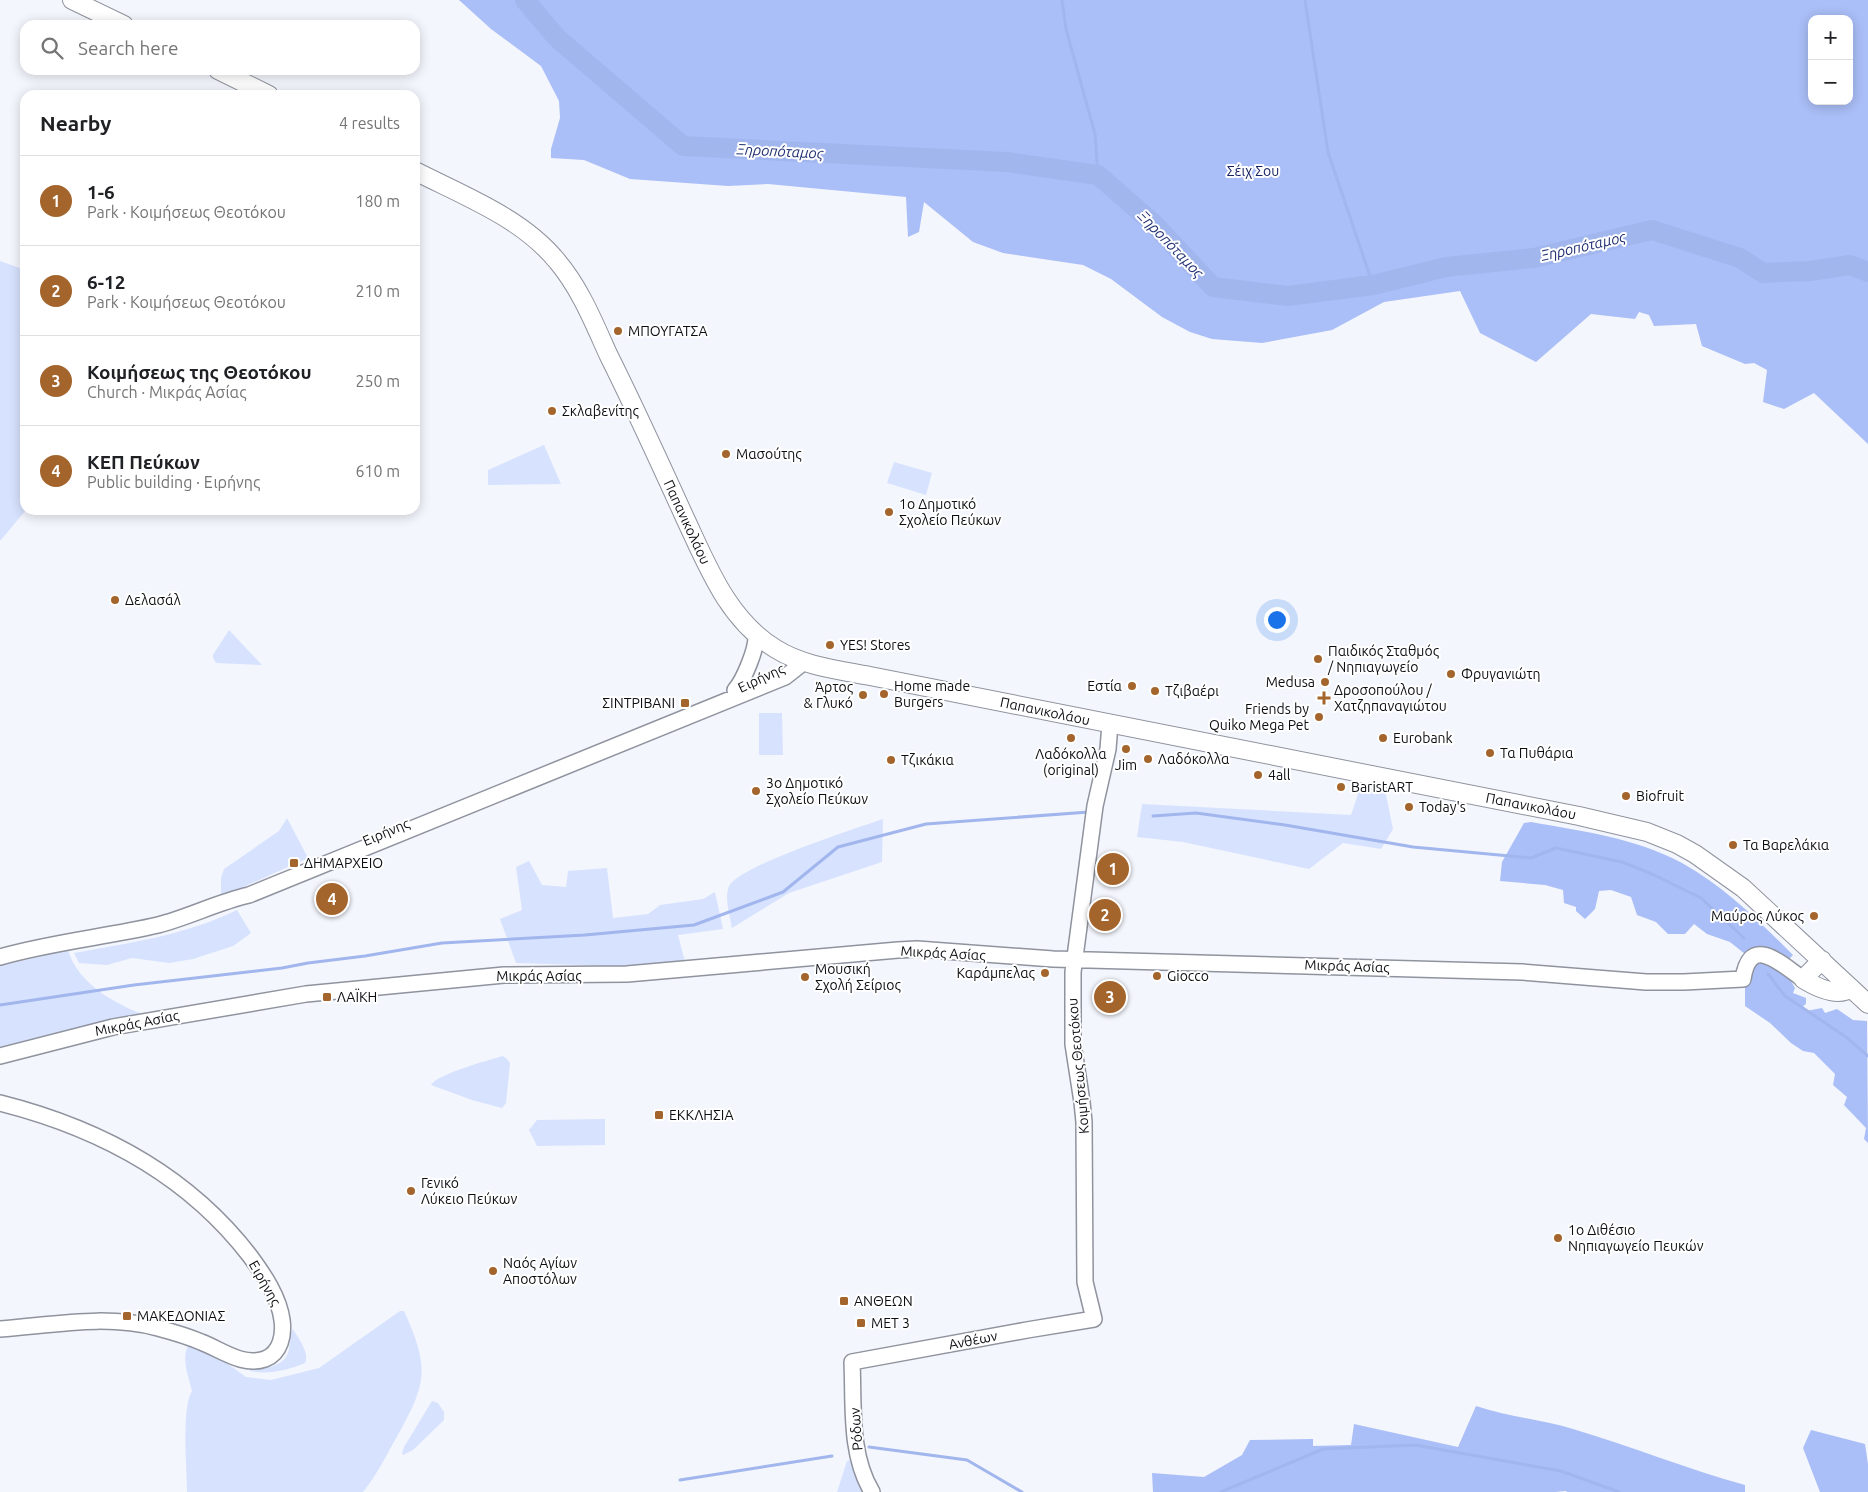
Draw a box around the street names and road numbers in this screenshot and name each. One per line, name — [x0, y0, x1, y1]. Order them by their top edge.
street label: Παπανικολάου — [660, 477, 714, 567]
street label: Ειρήνης — [735, 660, 787, 696]
street label: Παπανικολάου — [999, 694, 1091, 728]
street label: Παπανικολάου — [1485, 789, 1577, 823]
street label: Ειρήνης — [360, 815, 412, 849]
street label: Μικράς Ασίας — [900, 943, 987, 963]
street label: Μικράς Ασίας — [1304, 957, 1391, 976]
street label: Μικράς Ασίας — [496, 968, 582, 984]
street label: Κοιμήσεως Θεοτόκου — [1064, 997, 1092, 1135]
street label: Μικράς Ασίας — [94, 1007, 181, 1039]
street label: Ειρήνης — [246, 1258, 285, 1309]
street label: Ανθέων — [947, 1327, 999, 1353]
street label: Ρόδων — [847, 1407, 865, 1451]

